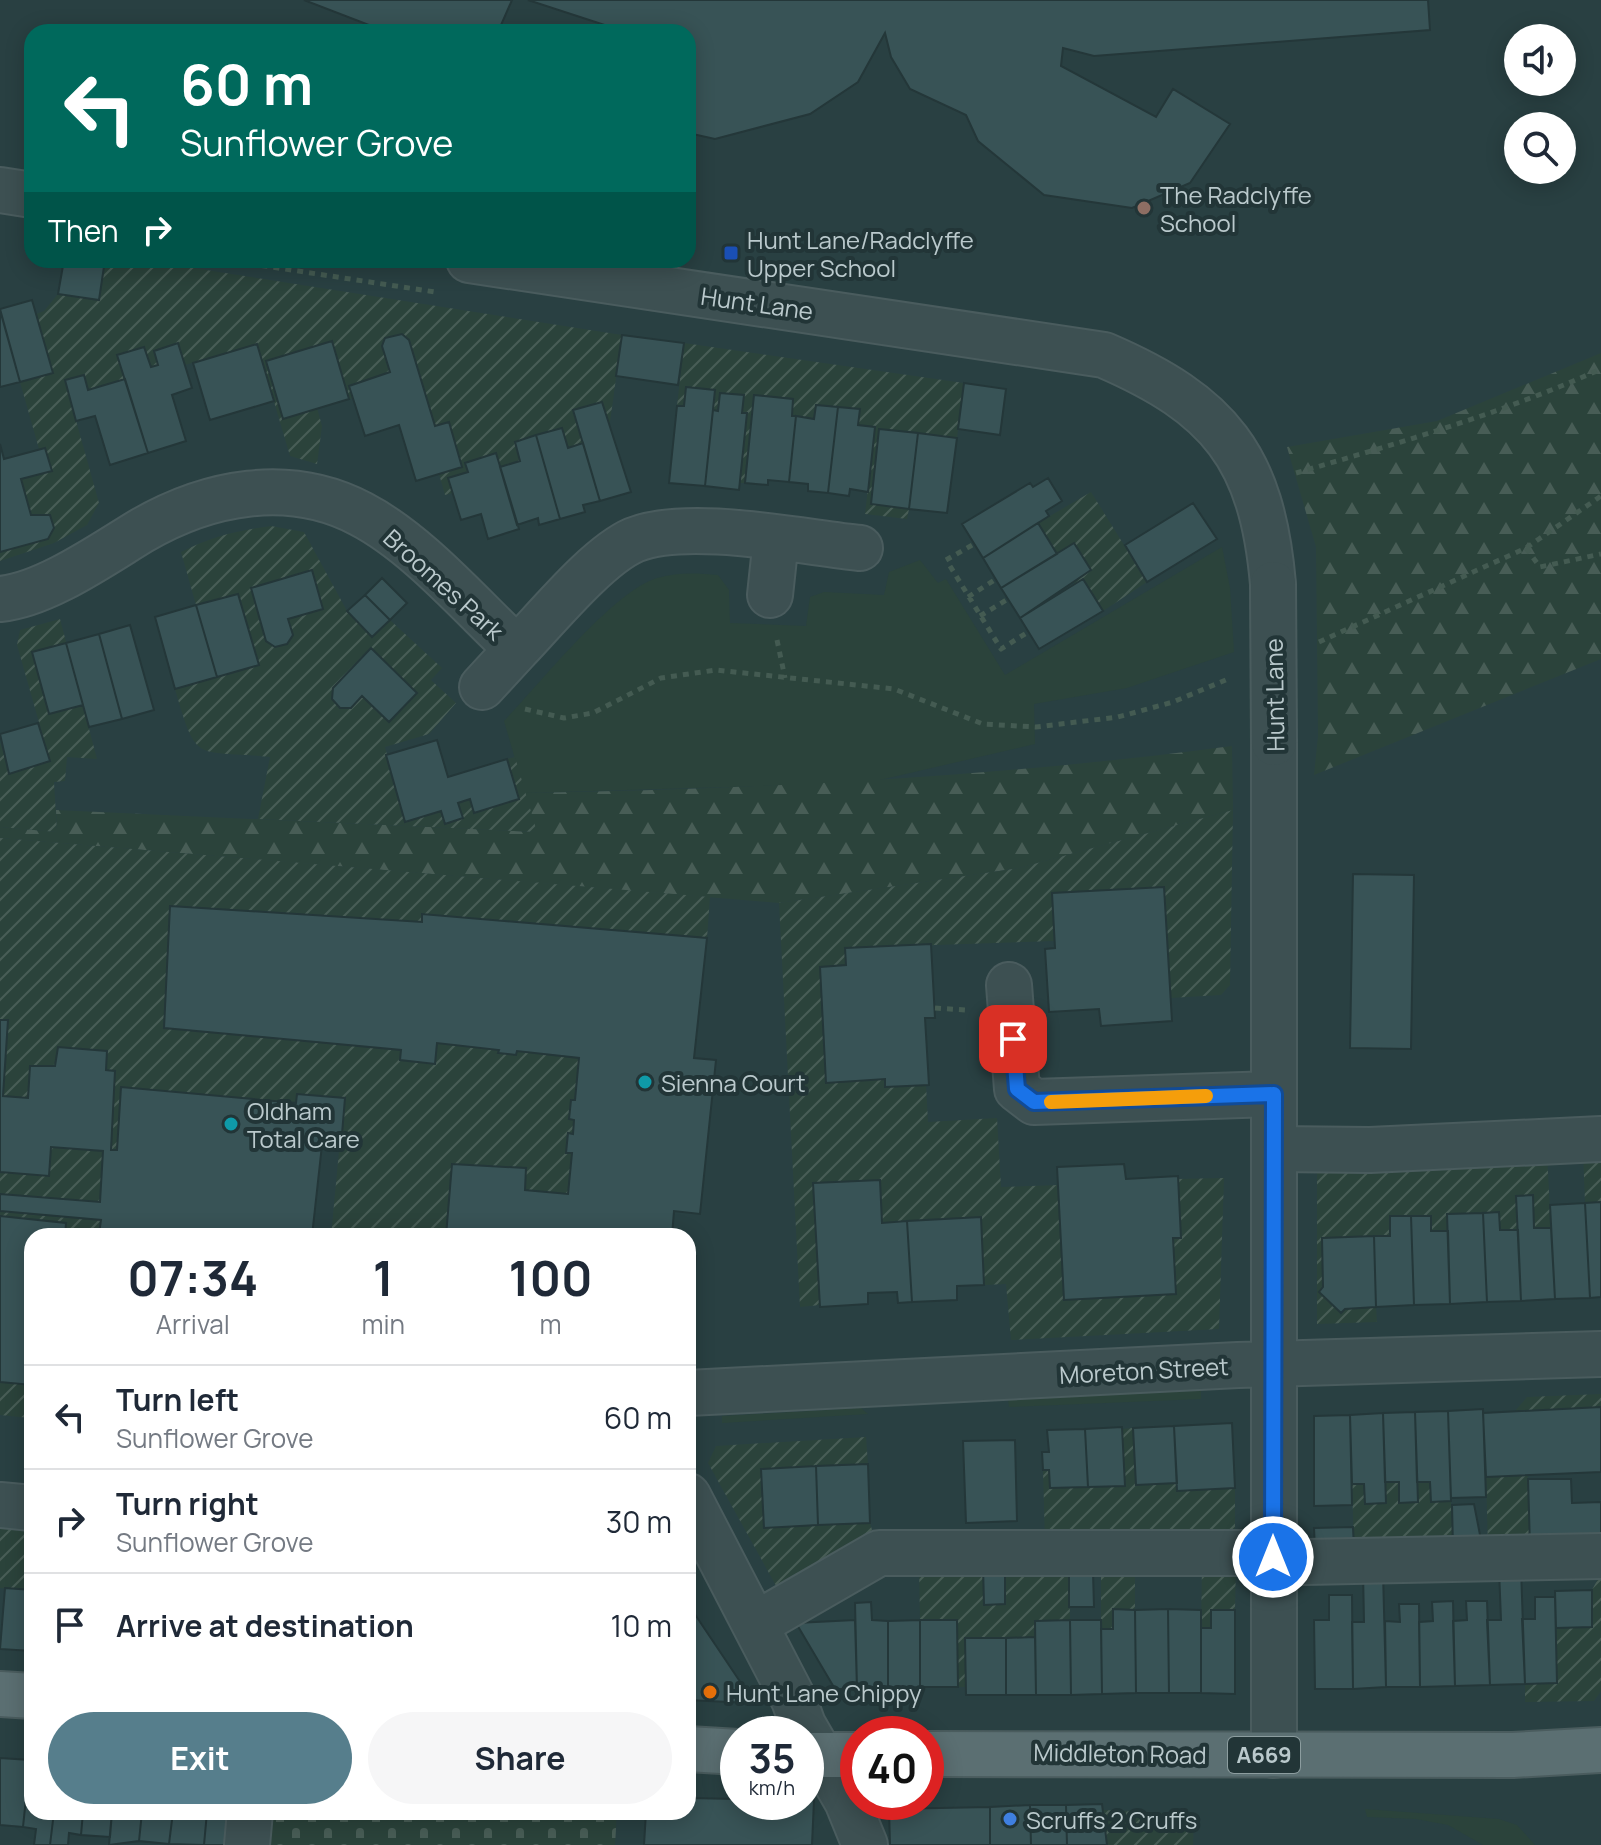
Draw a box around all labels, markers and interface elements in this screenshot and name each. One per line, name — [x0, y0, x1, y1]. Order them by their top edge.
map controls — [1504, 24, 1576, 184]
button: sound — [1504, 24, 1576, 96]
text: 60 m — [180, 45, 313, 122]
icon: left — [48, 56, 152, 160]
button: search — [1504, 112, 1576, 184]
text: Sunflower Grove — [180, 118, 453, 167]
place label: The Radclyffe School — [1160, 178, 1312, 239]
marker: The Radclyffe School — [1135, 199, 1153, 217]
icon: right — [135, 208, 179, 252]
text: Then — [48, 210, 119, 251]
place label: Hunt Lane/Radclyffe Upper School — [747, 223, 974, 284]
marker: Hunt Lane/Radclyffe Upper School — [722, 244, 740, 262]
street label: Hunt Lane — [699, 279, 815, 327]
street label: Broomes Park — [377, 521, 512, 648]
street label: Hunt Lane — [1257, 638, 1291, 752]
pin — [979, 1005, 1047, 1073]
icon: arrive — [991, 1017, 1035, 1061]
place label: Sienna Court — [661, 1066, 806, 1099]
marker: Sienna Court — [636, 1073, 654, 1091]
place label: Oldham Total Care — [247, 1094, 360, 1155]
marker: Oldham Total Care — [222, 1115, 240, 1133]
text: 07:34 — [127, 1245, 258, 1310]
text: 1 — [373, 1245, 394, 1310]
text: 100 — [508, 1245, 593, 1310]
text: Arrival — [156, 1306, 230, 1342]
text: min — [361, 1306, 405, 1342]
text: m — [539, 1306, 562, 1342]
street label: Moreton Street — [1058, 1349, 1230, 1391]
text: Turn left — [116, 1379, 239, 1420]
icon: left — [48, 1395, 92, 1439]
text: 60 m — [604, 1397, 672, 1438]
text: Sunflower Grove — [116, 1420, 313, 1456]
text: Turn right — [116, 1483, 259, 1524]
icon: right — [48, 1499, 92, 1543]
text: 30 m — [606, 1501, 672, 1542]
position arrow — [1231, 1515, 1315, 1599]
text: Sunflower Grove — [116, 1524, 313, 1560]
icon: arrive — [48, 1603, 92, 1647]
text: Arrive at destination — [116, 1605, 414, 1646]
text: 10 m — [611, 1605, 672, 1646]
place label: Hunt Lane Chippy — [726, 1676, 922, 1709]
marker: Hunt Lane Chippy — [701, 1683, 719, 1701]
button: Exit — [48, 1712, 352, 1804]
button: Share — [368, 1712, 672, 1804]
speed limit sign: 40 — [840, 1716, 944, 1820]
text: 35 — [749, 1730, 795, 1785]
street label: Middleton Road — [1033, 1735, 1207, 1771]
road number: A669 — [1228, 1737, 1300, 1773]
text: km/h — [749, 1774, 795, 1801]
place label: Scruffs 2 Cruffs — [1026, 1803, 1197, 1836]
marker: Scruffs 2 Cruffs — [1001, 1810, 1019, 1828]

